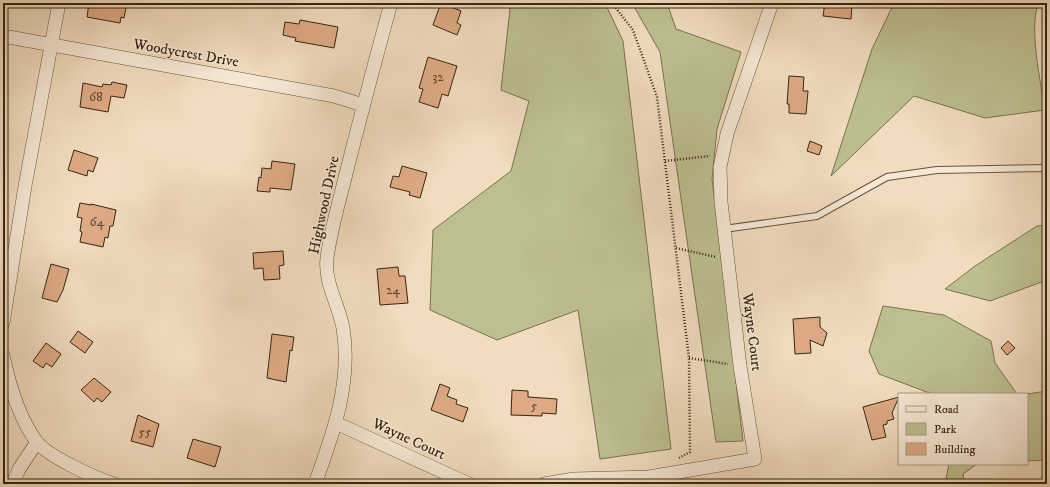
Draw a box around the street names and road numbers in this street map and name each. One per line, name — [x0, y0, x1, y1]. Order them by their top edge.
street label: Woodycrest Drive — [131, 34, 240, 72]
street label: Highwood Drive — [304, 154, 344, 256]
street label: Wayne Court — [738, 291, 766, 372]
street label: Wayne Court — [369, 413, 449, 464]

